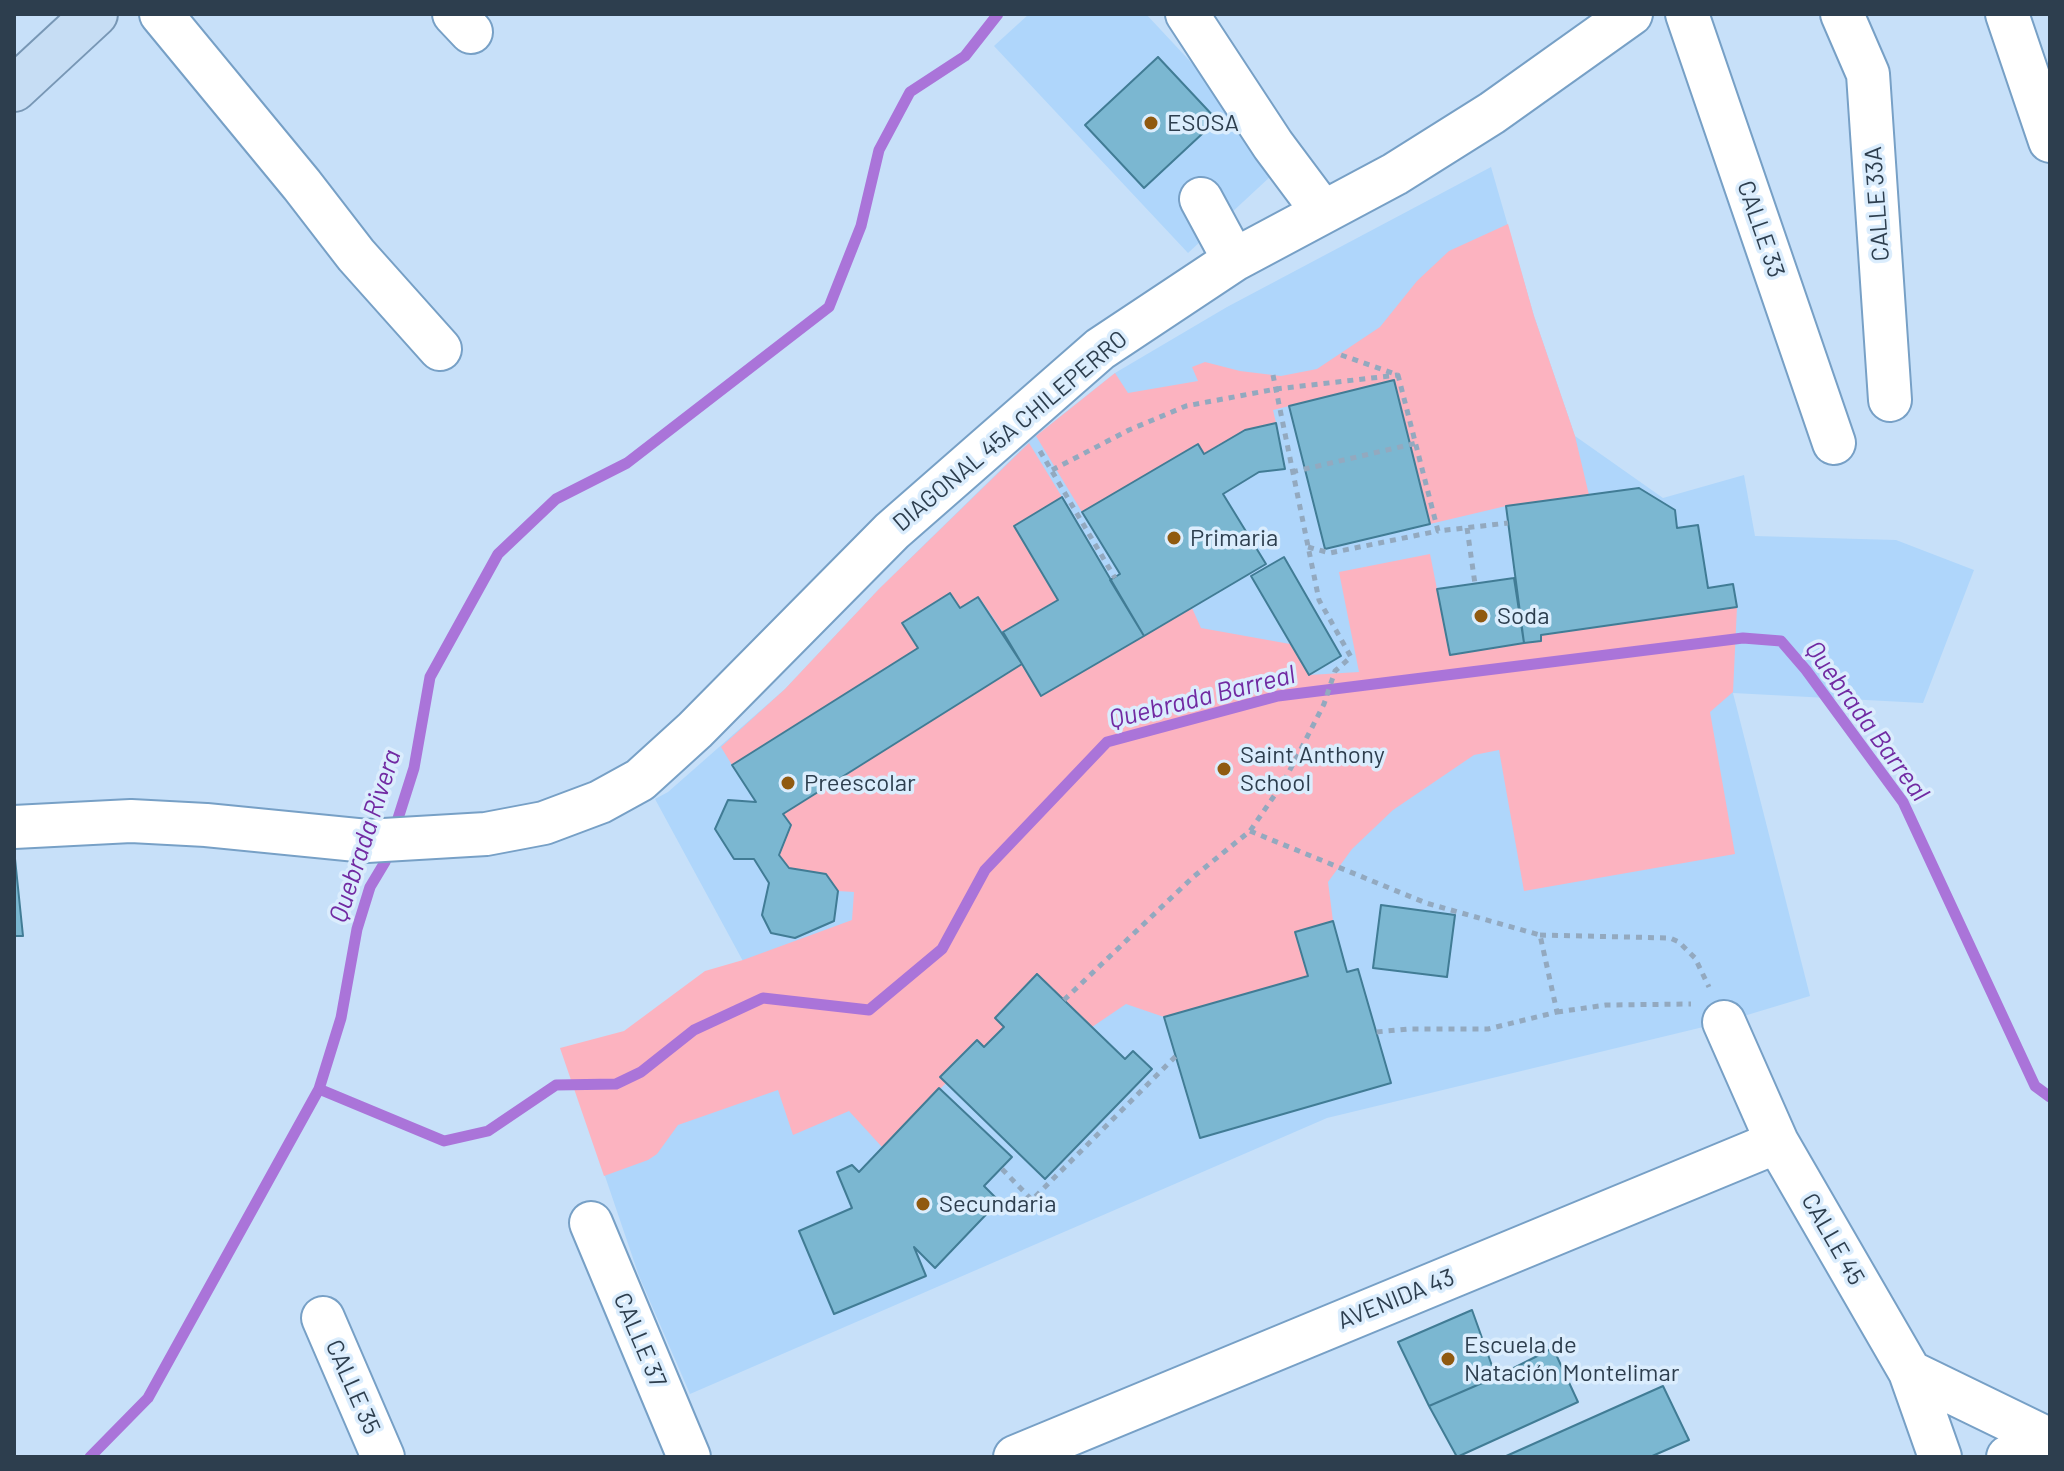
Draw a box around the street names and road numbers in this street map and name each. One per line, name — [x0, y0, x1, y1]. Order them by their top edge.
street label: CALLE 33A — [1859, 146, 1895, 262]
street label: CALLE 33 — [1731, 177, 1791, 281]
street label: DIAGONAL 45A CHILEPERRO — [887, 325, 1133, 537]
street label: CALLE 45 — [1795, 1188, 1871, 1290]
street label: AVENIDA 43 — [1333, 1263, 1459, 1335]
street label: CALLE 37 — [607, 1289, 673, 1391]
street label: CALLE 35 — [319, 1335, 387, 1439]

